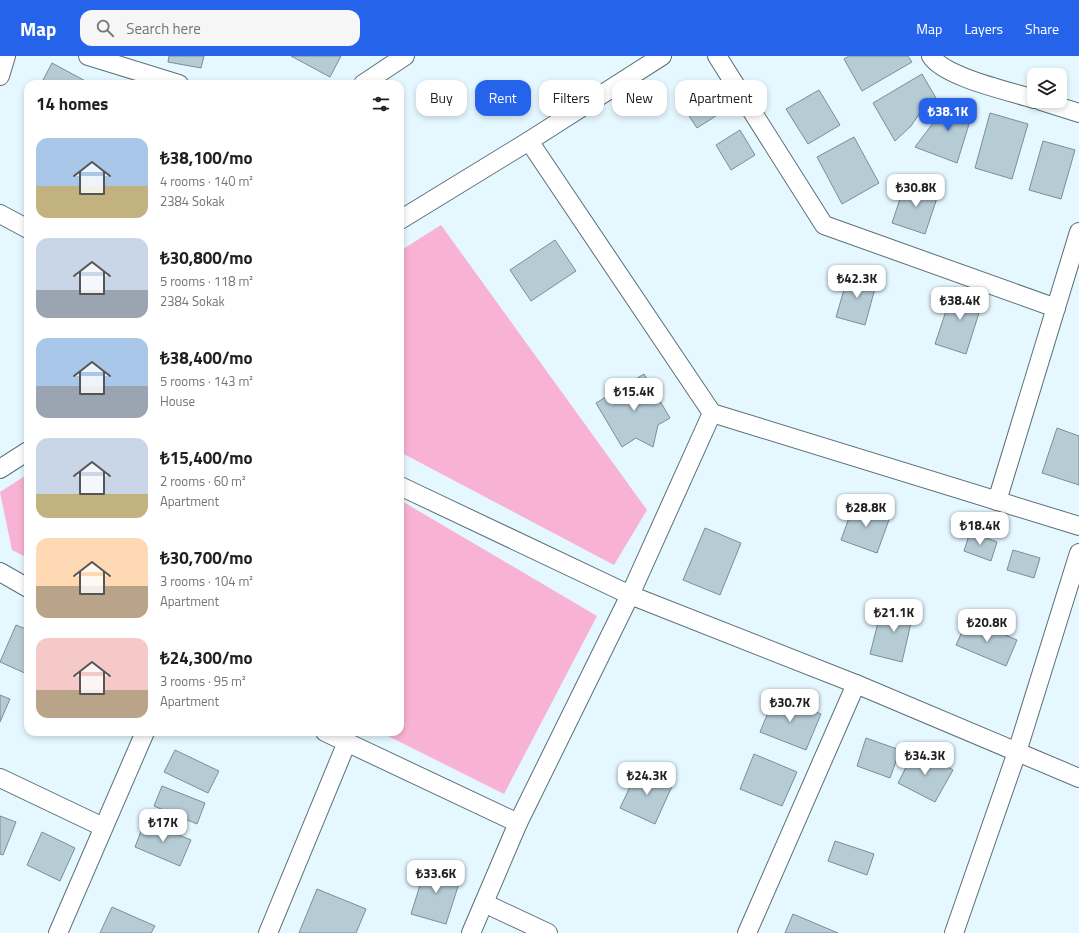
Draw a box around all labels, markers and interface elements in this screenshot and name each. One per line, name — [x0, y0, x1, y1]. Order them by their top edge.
search box — [80, 10, 360, 46]
text: Map — [20, 14, 56, 43]
icon: search — [94, 17, 116, 39]
text: Search here — [126, 17, 201, 40]
text: Map — [916, 18, 942, 39]
text: Layers — [964, 18, 1003, 39]
text: Share — [1025, 18, 1059, 39]
map controls — [1027, 68, 1067, 108]
button: layers — [1027, 68, 1067, 108]
chip: Buy — [416, 80, 467, 116]
chip: Rent — [475, 80, 531, 116]
chip: Filters — [539, 80, 604, 116]
chip: New — [612, 80, 667, 116]
chip: Apartment — [675, 80, 767, 116]
text: 14 homes — [36, 91, 108, 117]
icon: filters — [370, 93, 392, 115]
pin: ₺38.1K — [915, 98, 981, 132]
text: ₺38.1K — [928, 101, 968, 121]
text: ₺38,100/mo — [160, 145, 253, 171]
icon: home — [68, 154, 116, 202]
text: 4 rooms · 140 m² — [160, 171, 253, 191]
pin: ₺30.8K — [883, 174, 949, 208]
text: ₺30.8K — [896, 177, 936, 197]
text: 2384 Sokak — [160, 191, 225, 211]
text: ₺30,800/mo — [160, 245, 253, 271]
icon: home — [68, 254, 116, 302]
pin: ₺42.3K — [824, 265, 890, 299]
text: ₺42.3K — [837, 268, 877, 288]
text: 5 rooms · 118 m² — [160, 271, 253, 291]
pin: ₺38.4K — [927, 287, 993, 321]
text: ₺38.4K — [940, 290, 980, 310]
text: 2384 Sokak — [160, 291, 225, 311]
text: ₺38,400/mo — [160, 345, 253, 371]
icon: home — [68, 354, 116, 402]
text: 5 rooms · 143 m² — [160, 371, 253, 391]
pin: ₺15.4K — [601, 378, 667, 412]
text: ₺15.4K — [614, 381, 654, 401]
text: House — [160, 391, 195, 411]
text: ₺15,400/mo — [160, 445, 253, 471]
icon: home — [68, 454, 116, 502]
text: 2 rooms · 60 m² — [160, 471, 246, 491]
text: Apartment — [160, 491, 219, 511]
pin: ₺28.8K — [833, 494, 899, 528]
text: ₺28.8K — [846, 497, 886, 517]
pin: ₺18.4K — [947, 512, 1013, 546]
text: ₺18.4K — [960, 515, 1000, 535]
text: ₺30,700/mo — [160, 545, 253, 571]
icon: home — [68, 554, 116, 602]
text: 3 rooms · 104 m² — [160, 571, 253, 591]
text: Apartment — [160, 591, 219, 611]
pin: ₺21.1K — [861, 599, 927, 633]
text: ₺21.1K — [874, 602, 914, 622]
pin: ₺20.8K — [954, 609, 1020, 643]
text: ₺20.8K — [967, 612, 1007, 632]
text: ₺24,300/mo — [160, 645, 253, 671]
icon: home — [68, 654, 116, 702]
text: 3 rooms · 95 m² — [160, 671, 246, 691]
pin: ₺30.7K — [757, 689, 823, 723]
text: Apartment — [160, 691, 219, 711]
text: ₺30.7K — [770, 692, 810, 712]
pin: ₺34.3K — [892, 742, 958, 776]
text: ₺34.3K — [905, 745, 945, 765]
pin: ₺24.3K — [614, 762, 680, 796]
text: ₺24.3K — [627, 765, 667, 785]
pin: ₺17K — [139, 809, 187, 843]
text: ₺17K — [148, 812, 178, 832]
pin: ₺33.6K — [403, 860, 469, 894]
text: ₺33.6K — [416, 863, 456, 883]

